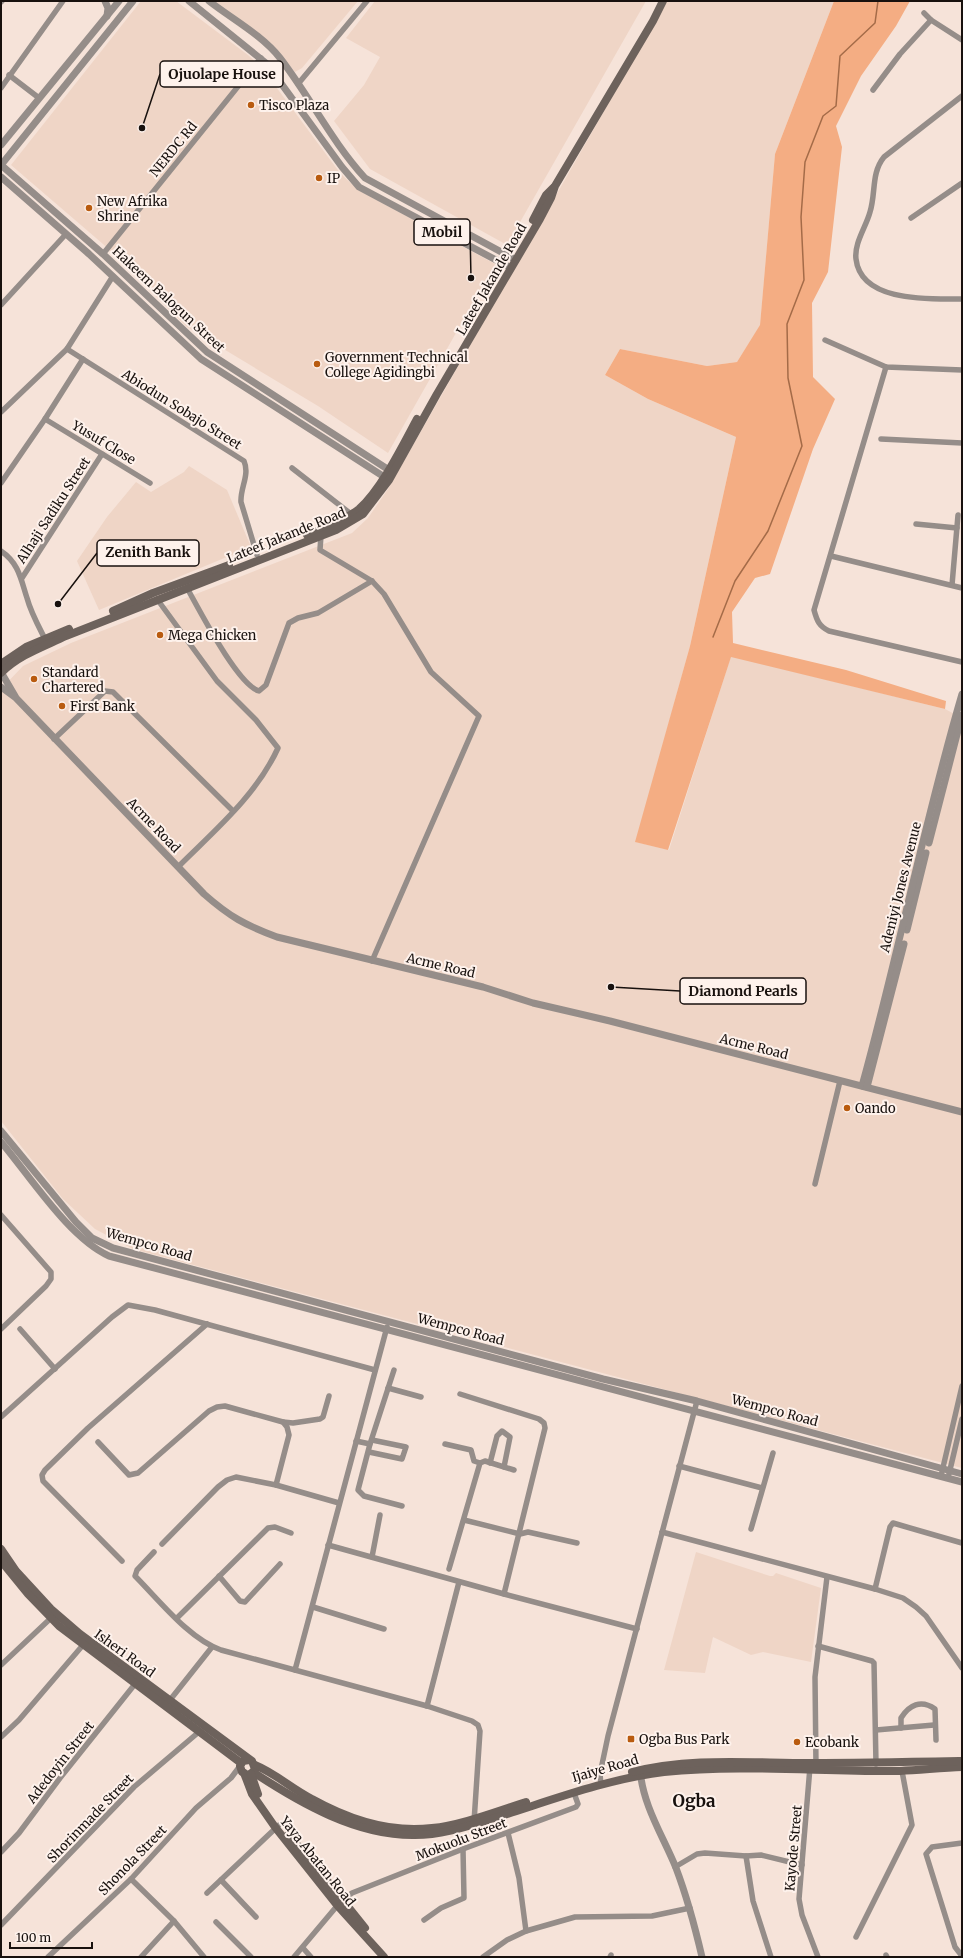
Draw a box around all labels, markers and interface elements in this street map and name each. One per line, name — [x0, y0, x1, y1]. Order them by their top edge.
callout: Ojuolape House — [160, 61, 283, 87]
text: Ojuolape House — [168, 65, 276, 83]
place label: Tisco Plaza — [259, 97, 329, 114]
marker: Tisco Plaza — [246, 100, 256, 110]
street label: NERDC Rd — [146, 118, 201, 180]
place label: IP — [327, 170, 340, 187]
marker: IP — [314, 173, 324, 183]
place label: New Afrika Shrine — [97, 193, 167, 225]
marker: New Afrika Shrine — [84, 203, 94, 213]
callout: Mobil — [414, 219, 470, 245]
street label: Lateef Jakande Road — [452, 220, 531, 338]
text: Mobil — [422, 223, 463, 241]
street label: Hakeem Balogun Street — [109, 243, 228, 356]
place label: Government Technical College Agidingbi — [325, 349, 468, 381]
marker: Government Technical College Agidingbi — [312, 359, 322, 369]
street label: Abiodun Sobajo Street — [118, 365, 245, 453]
street label: Yusuf Close — [68, 416, 139, 468]
street label: Alhaji Sadiku Street — [12, 454, 94, 568]
street label: Lateef Jakande Road — [224, 504, 348, 567]
callout: Zenith Bank — [97, 540, 199, 566]
text: Zenith Bank — [105, 543, 192, 561]
place label: Mega Chicken — [168, 627, 257, 644]
marker: Mega Chicken — [155, 630, 165, 640]
place label: Standard Chartered — [42, 664, 104, 696]
marker: Standard Chartered — [29, 674, 39, 684]
place label: First Bank — [70, 698, 136, 715]
marker: First Bank — [57, 701, 67, 711]
street label: Acme Road — [123, 794, 184, 857]
street label: Adeniyi Jones Avenue — [876, 820, 925, 955]
street label: Acme Road — [404, 949, 477, 982]
callout: Diamond Pearls — [680, 978, 806, 1004]
text: Diamond Pearls — [688, 982, 798, 1000]
street label: Acme Road — [717, 1030, 790, 1063]
place label: Oando — [855, 1100, 896, 1117]
marker: Oando — [842, 1103, 852, 1113]
street label: Wempco Road — [103, 1224, 194, 1265]
street label: Wempco Road — [415, 1310, 506, 1349]
street label: Wempco Road — [729, 1391, 820, 1430]
street label: Isheri Road — [91, 1626, 159, 1681]
street label: Adedoyin Street — [22, 1718, 98, 1808]
place label: Ogba Bus Park — [639, 1731, 730, 1748]
marker: Ogba Bus Park — [626, 1734, 636, 1744]
place label: Ecobank — [805, 1734, 860, 1751]
marker: Ecobank — [792, 1737, 802, 1747]
street label: Ijaiye Road — [570, 1751, 640, 1786]
street label: Shorinmade Street — [43, 1770, 137, 1866]
district label: Ogba — [672, 1790, 716, 1812]
street label: Kayode Street — [781, 1804, 806, 1892]
street label: Yaya Abatan Road — [275, 1812, 359, 1910]
street label: Mokuolu Street — [413, 1814, 509, 1865]
street label: Shonola Street — [95, 1822, 170, 1899]
scale bar — [10, 1924, 92, 1950]
text: 100 m — [16, 1930, 51, 1945]

